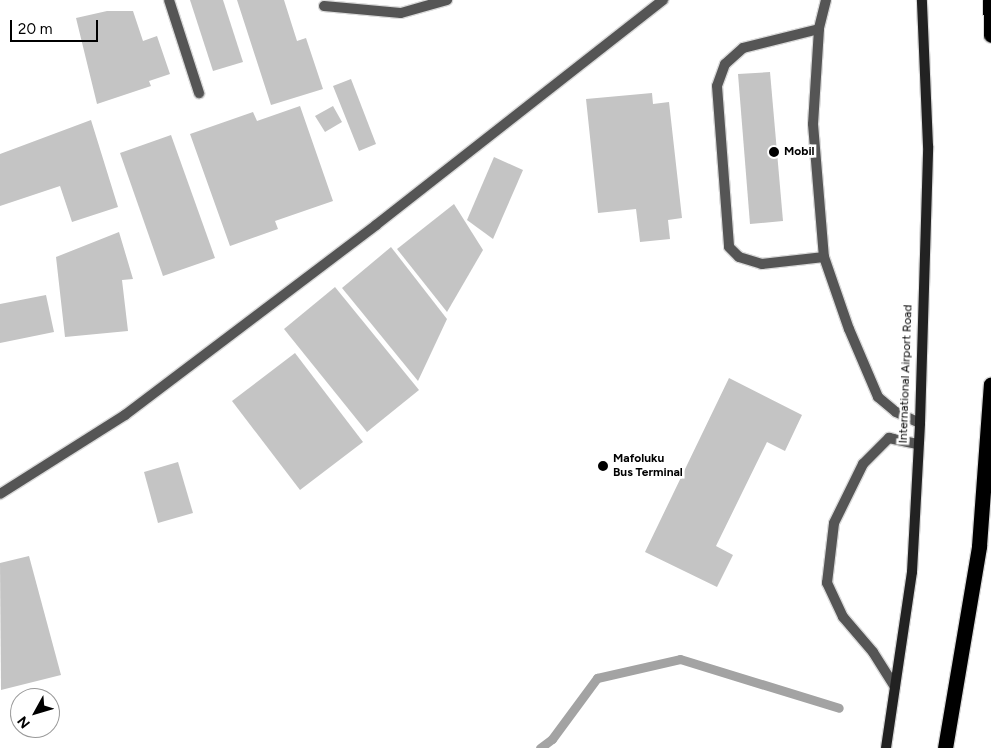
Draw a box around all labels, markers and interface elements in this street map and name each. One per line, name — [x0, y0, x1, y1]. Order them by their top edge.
scale bar — [12, 10, 100, 42]
text: 20 m — [18, 20, 52, 38]
place label: Mobil — [784, 145, 815, 159]
marker: Mobil — [768, 146, 780, 158]
street label: International Airport Road — [896, 304, 916, 444]
place label: Mafoluku Bus Terminal — [613, 452, 683, 480]
marker: Mafoluku Bus Terminal — [597, 460, 609, 472]
north arrow — [10, 688, 60, 738]
text: N — [14, 713, 34, 732]

